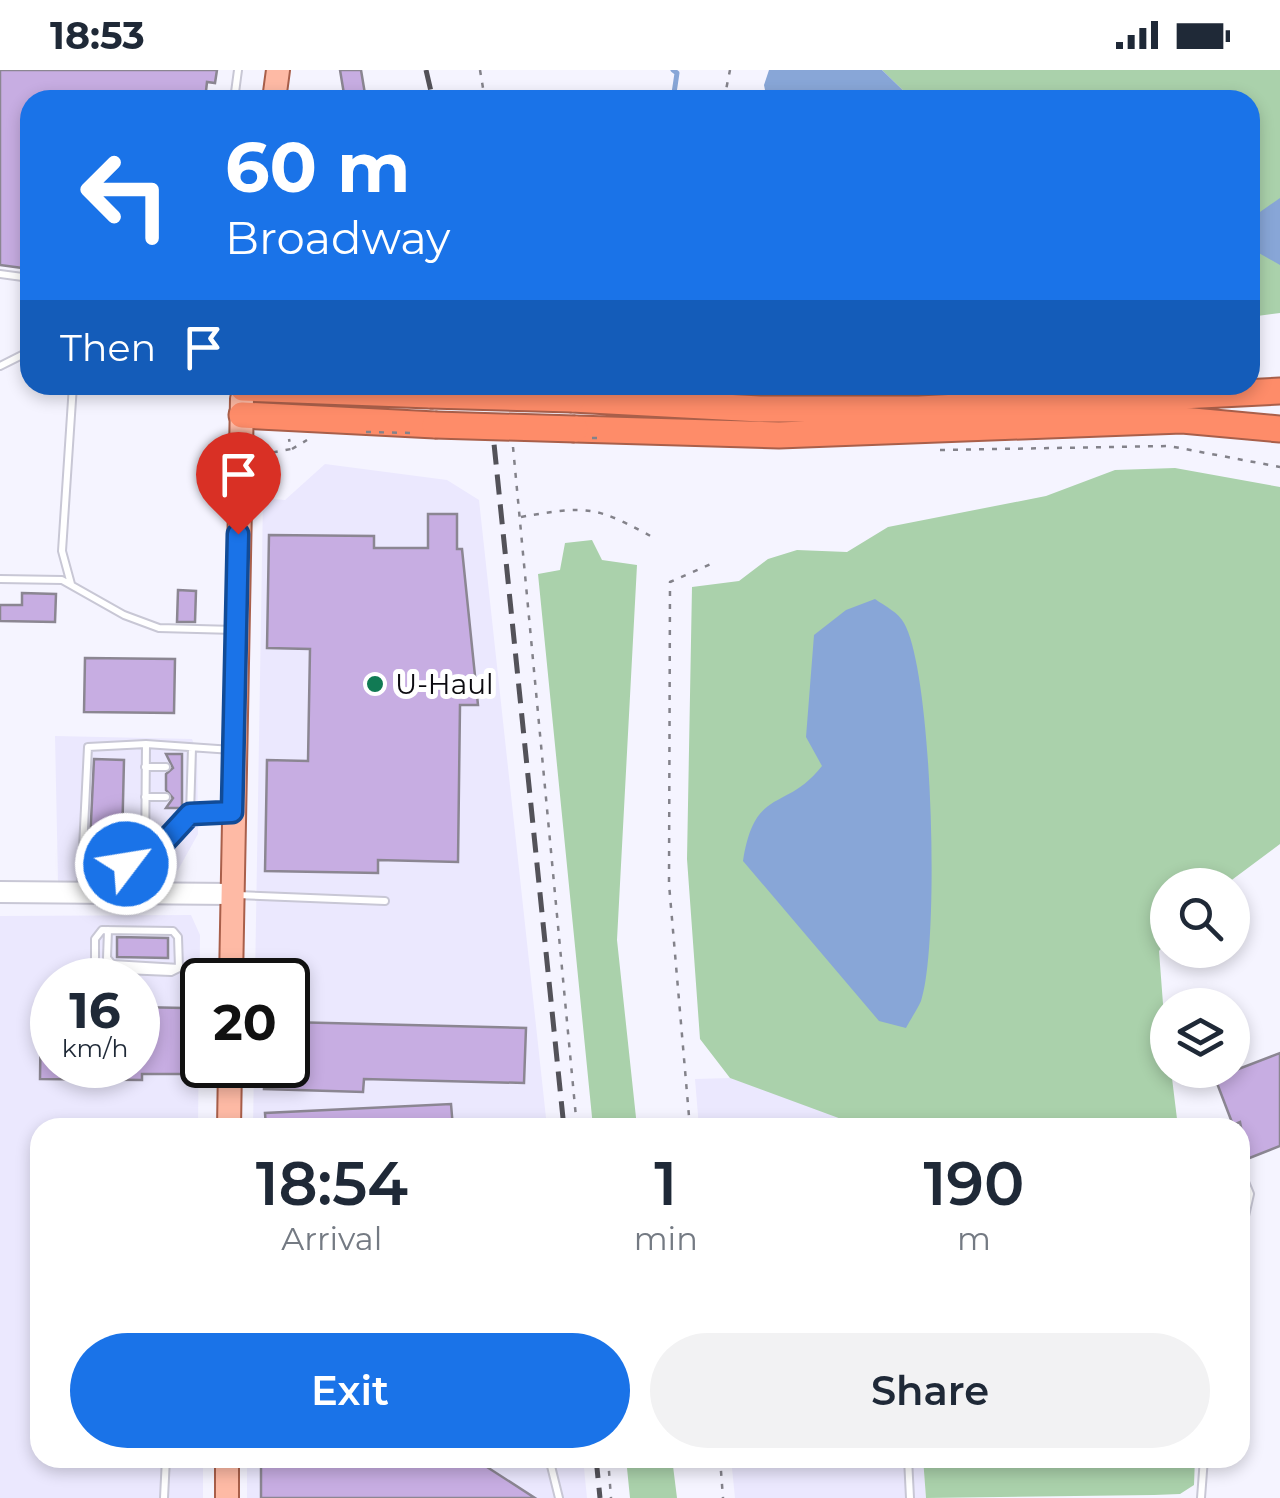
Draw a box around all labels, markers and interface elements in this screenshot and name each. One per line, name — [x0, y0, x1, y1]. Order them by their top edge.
text: 18:53 — [50, 12, 145, 59]
text: 60 m — [225, 124, 410, 210]
icon: left — [60, 130, 190, 260]
text: Broadway — [225, 210, 450, 265]
icon: arrive — [176, 320, 231, 375]
text: Then — [60, 324, 156, 371]
pin — [196, 432, 281, 535]
icon: arrive — [211, 447, 266, 502]
place label: U-Haul — [395, 667, 494, 701]
marker: U-Haul — [364, 673, 386, 695]
position arrow — [74, 812, 178, 916]
map controls — [1150, 868, 1250, 1088]
button: search — [1150, 868, 1250, 968]
speed limit sign: 20 — [180, 958, 310, 1088]
text: 16 — [69, 980, 121, 1041]
button: layers — [1150, 988, 1250, 1088]
text: km/h — [62, 1033, 128, 1063]
text: 18:54 — [256, 1147, 408, 1220]
text: 1 — [654, 1147, 677, 1220]
text: 190 — [923, 1147, 1024, 1220]
text: Arrival — [281, 1219, 382, 1258]
text: min — [634, 1219, 698, 1258]
text: m — [957, 1219, 991, 1258]
button: Exit — [70, 1333, 630, 1448]
button: Share — [650, 1333, 1210, 1448]

